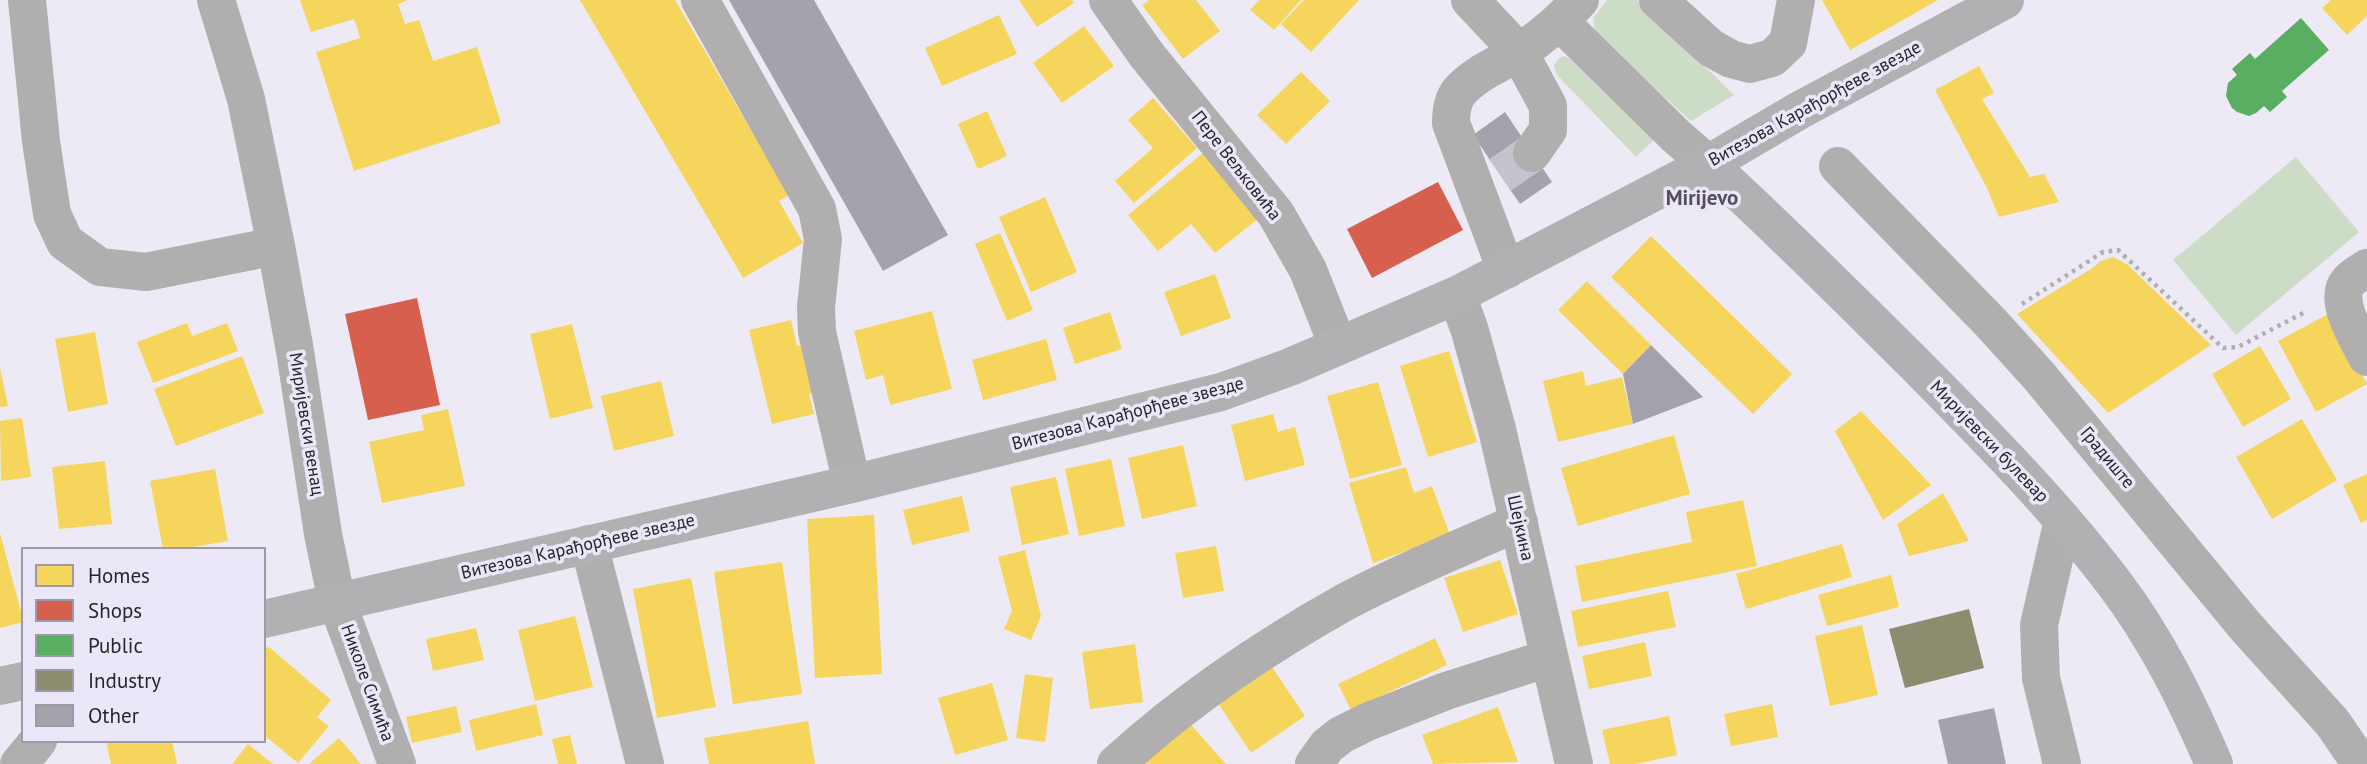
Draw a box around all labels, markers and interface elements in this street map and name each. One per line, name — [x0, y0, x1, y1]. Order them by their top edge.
street label: Витезова Карађорђеве звезде — [1705, 37, 1925, 171]
street label: Пере Вељковића — [1187, 107, 1285, 225]
district label: Mirijevo — [1666, 186, 1738, 212]
street label: Миријевски венац — [284, 351, 328, 497]
street label: Витезова Карађорђеве звезде — [1010, 373, 1246, 455]
street label: Миријевски булевар — [1925, 376, 2053, 508]
street label: Градиште — [2075, 423, 2139, 493]
street label: Шејкина — [1502, 493, 1538, 563]
street label: Витезова Карађорђеве звезде — [459, 510, 697, 584]
legend — [21, 547, 266, 743]
text: Homes — [88, 562, 150, 589]
text: Shops — [88, 597, 142, 624]
street label: Николе Симића — [336, 621, 398, 745]
text: Public — [88, 632, 143, 659]
text: Industry — [88, 667, 161, 694]
text: Other — [88, 702, 139, 729]

